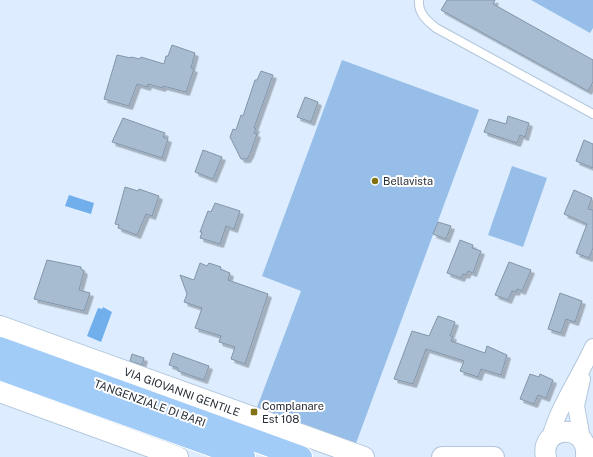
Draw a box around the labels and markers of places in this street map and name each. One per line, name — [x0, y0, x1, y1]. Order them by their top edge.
place label: Bellavista — [383, 175, 433, 187]
marker: Bellavista — [370, 176, 380, 186]
place label: Complanare Est 108 — [262, 400, 324, 425]
marker: Complanare Est 108 — [249, 407, 259, 417]

